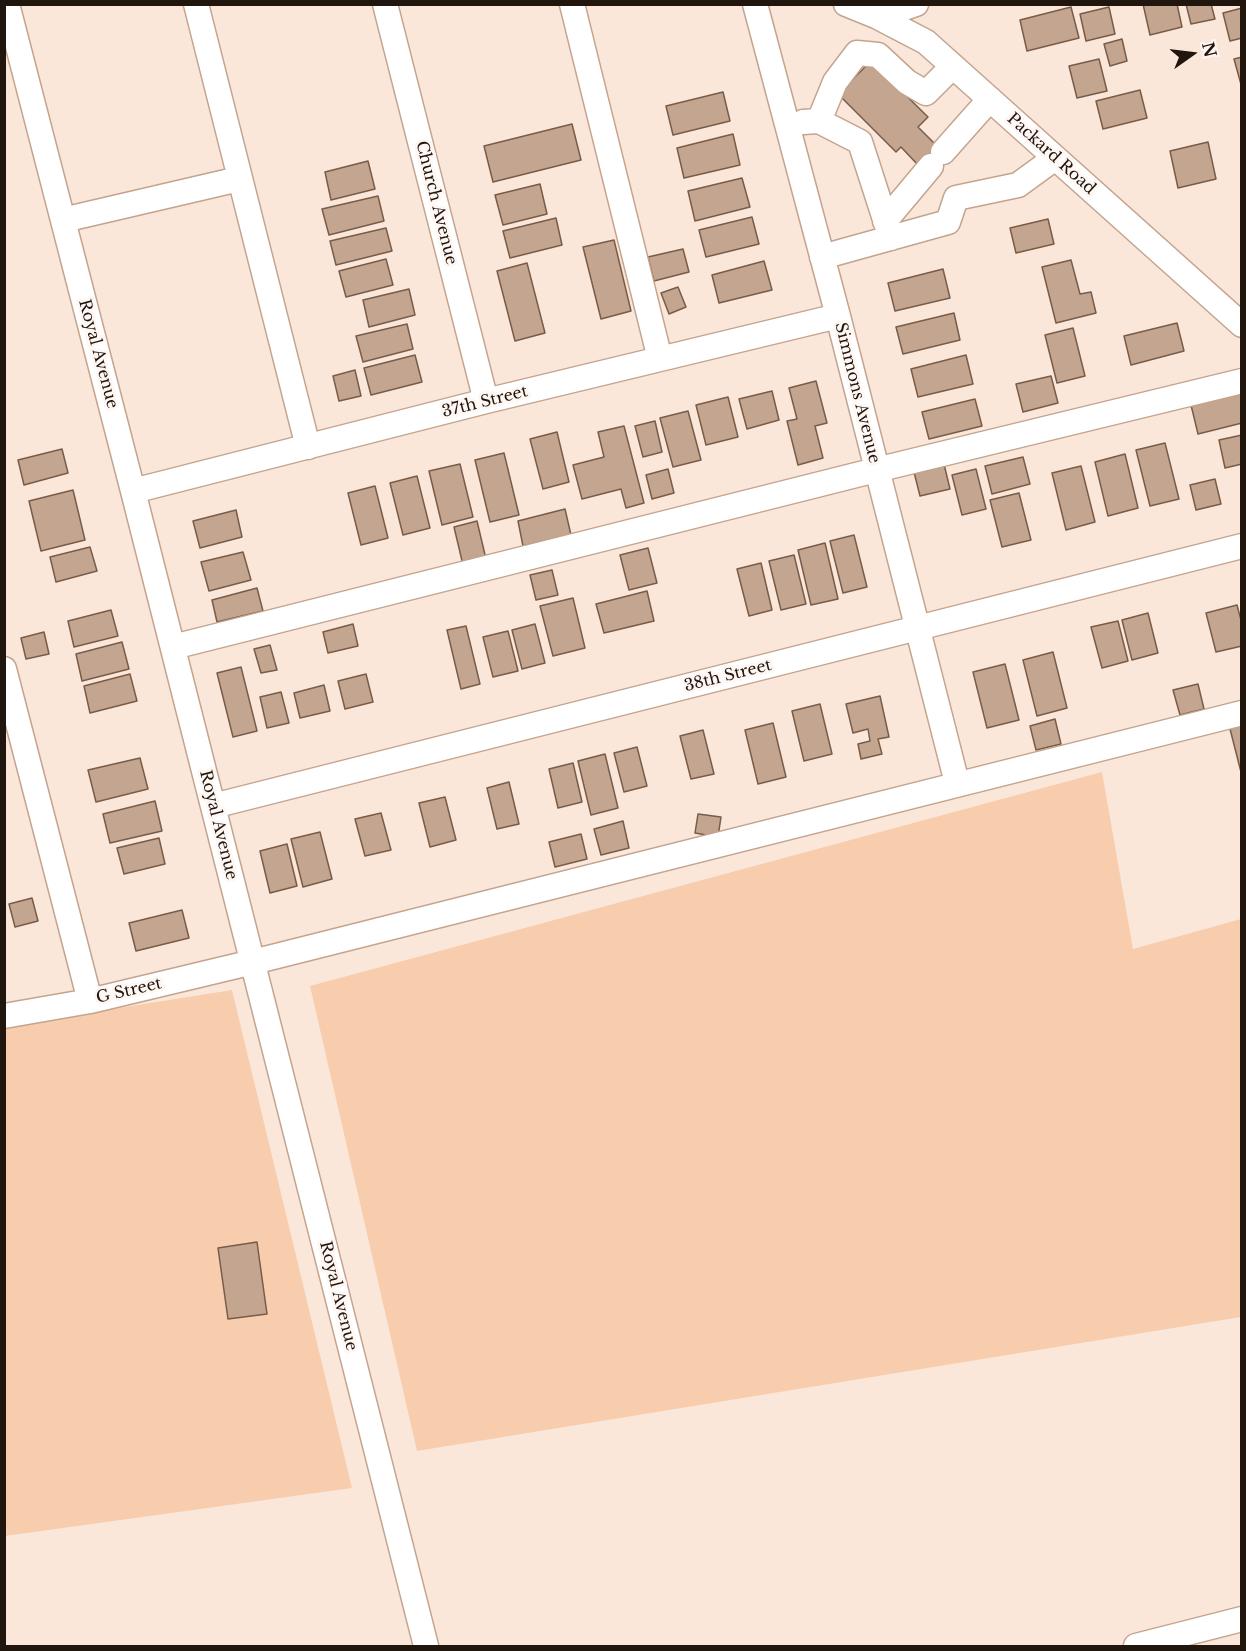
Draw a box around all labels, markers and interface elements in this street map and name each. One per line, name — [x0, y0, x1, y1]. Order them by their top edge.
north arrow — [1162, 24, 1222, 84]
text: N — [1198, 40, 1221, 59]
street label: Packard Road — [1003, 109, 1099, 199]
street label: Church Avenue — [411, 139, 461, 267]
street label: Royal Avenue — [74, 297, 122, 411]
street label: Simmons Avenue — [830, 321, 884, 465]
street label: 37th Street — [440, 382, 530, 422]
street label: 38th Street — [682, 656, 774, 696]
street label: Royal Avenue — [195, 768, 241, 882]
street label: G Street — [94, 974, 164, 1008]
street label: Royal Avenue — [315, 1239, 361, 1353]

